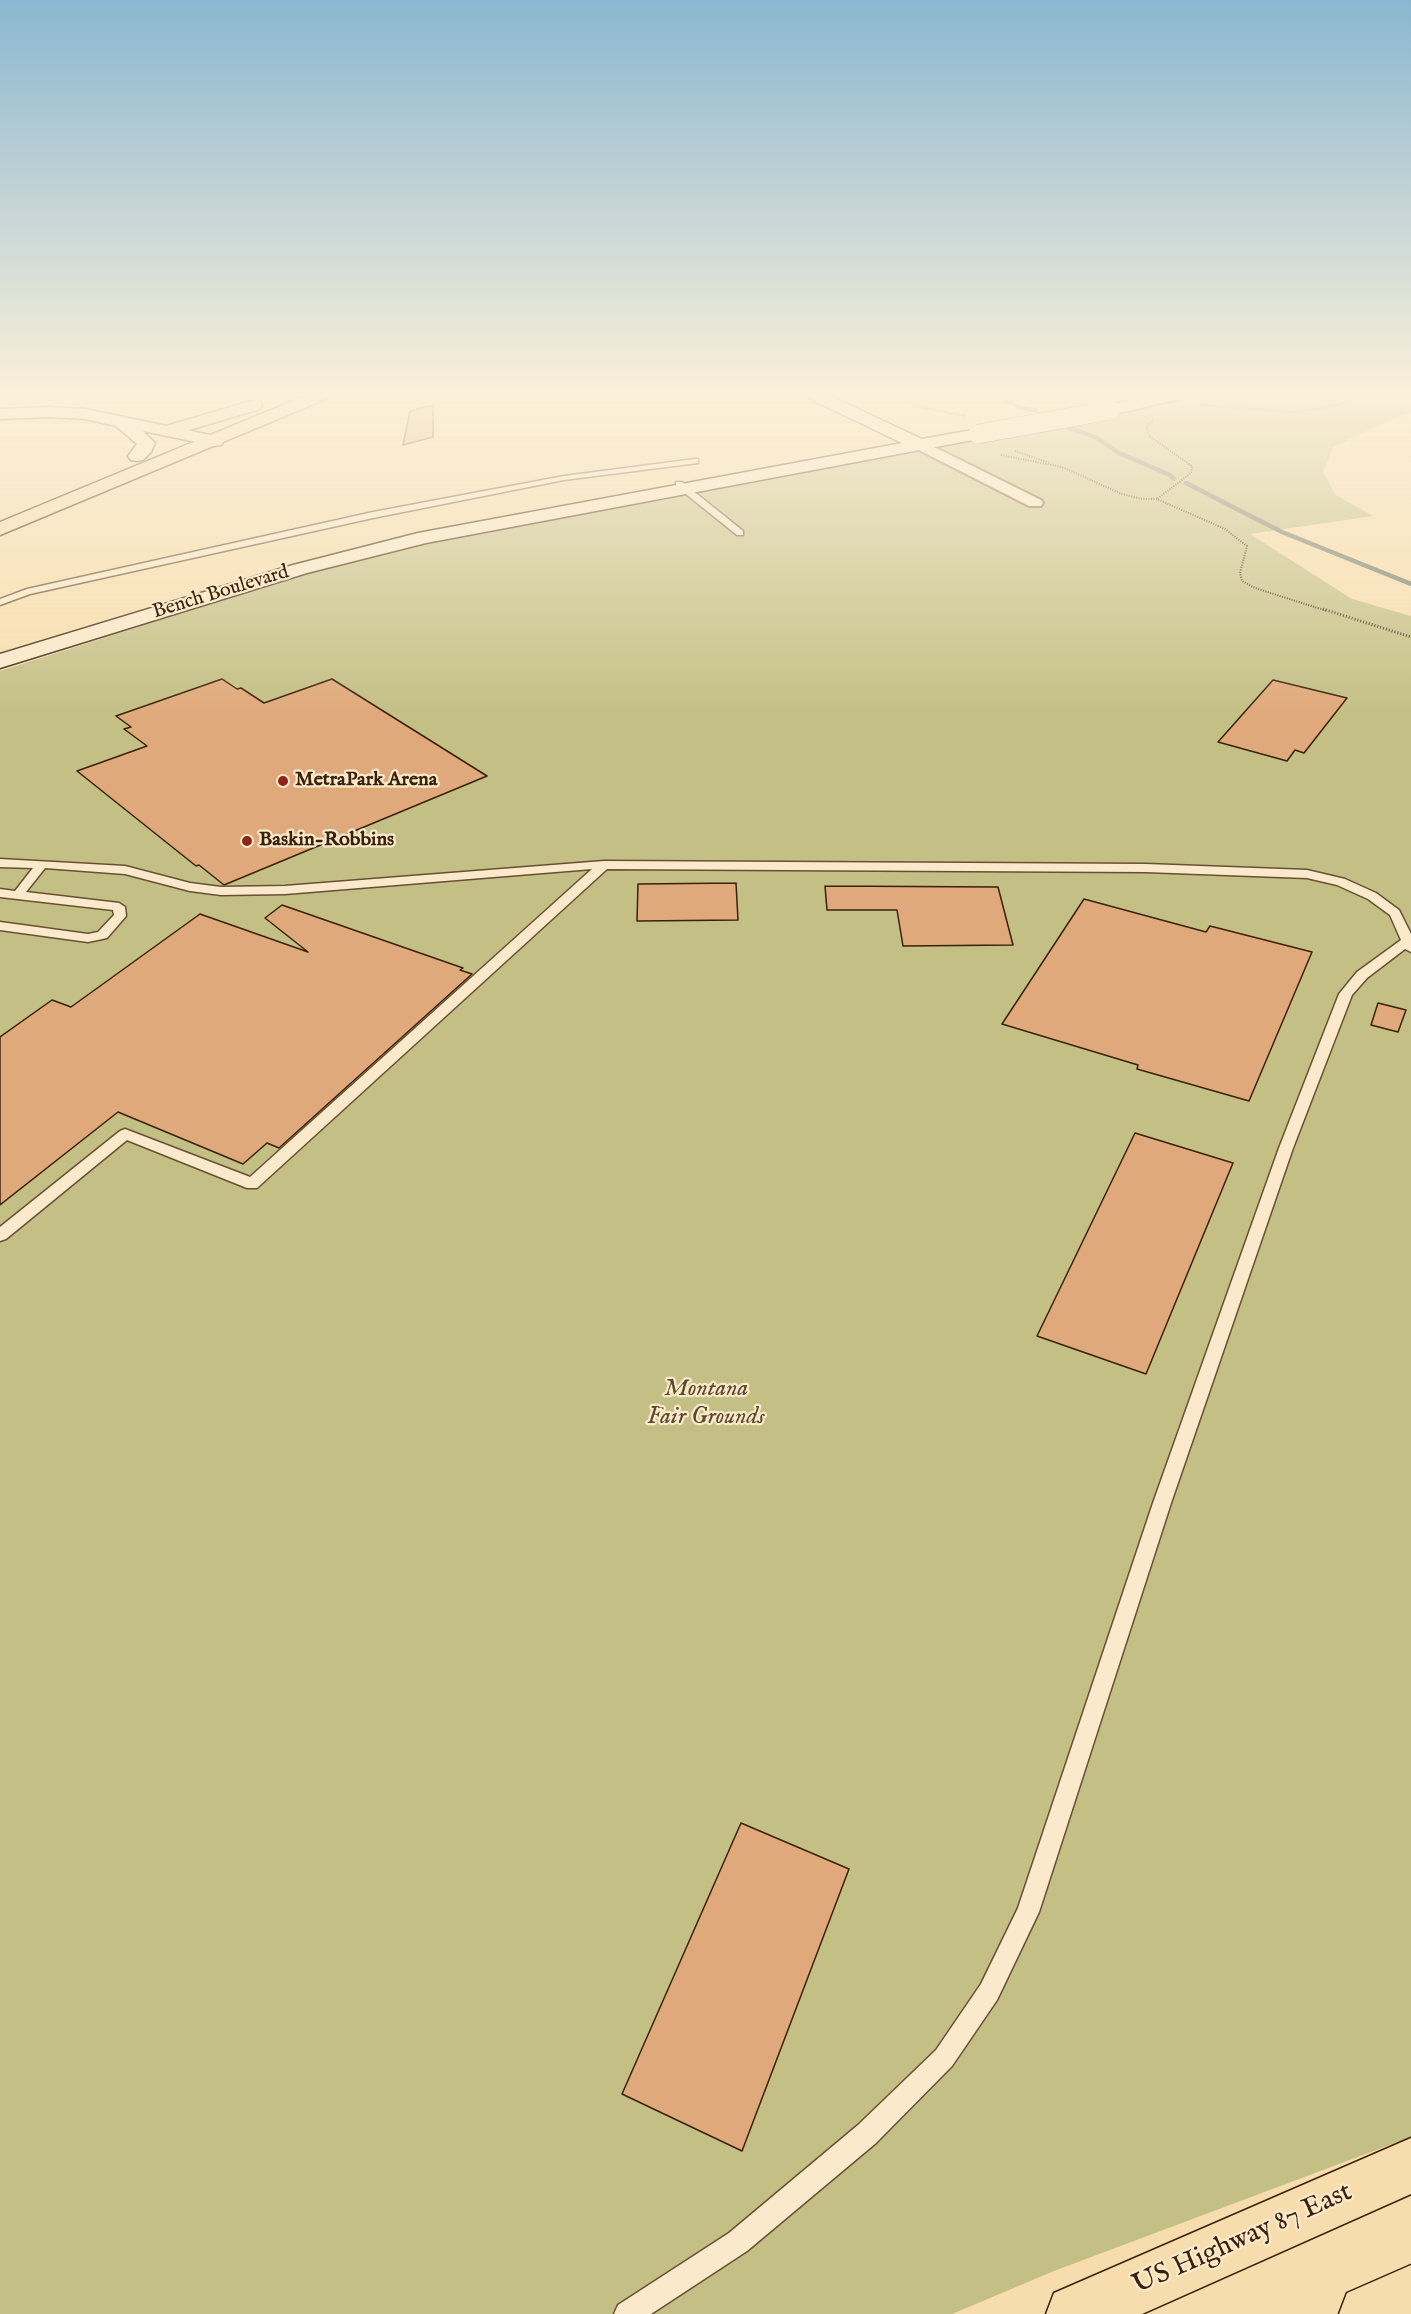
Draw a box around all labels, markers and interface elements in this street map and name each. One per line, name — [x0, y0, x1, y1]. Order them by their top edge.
street label: Bench Boulevard — [150, 561, 292, 625]
place label: MetraPark Arena — [295, 769, 437, 793]
marker: MetraPark Arena — [276, 774, 290, 788]
place label: Baskin-Robbins — [259, 829, 394, 853]
marker: Baskin-Robbins — [240, 834, 254, 848]
park label: Montana Fair Grounds — [647, 1376, 765, 1432]
street label: US Highway 87 East — [1128, 2177, 1358, 2303]

